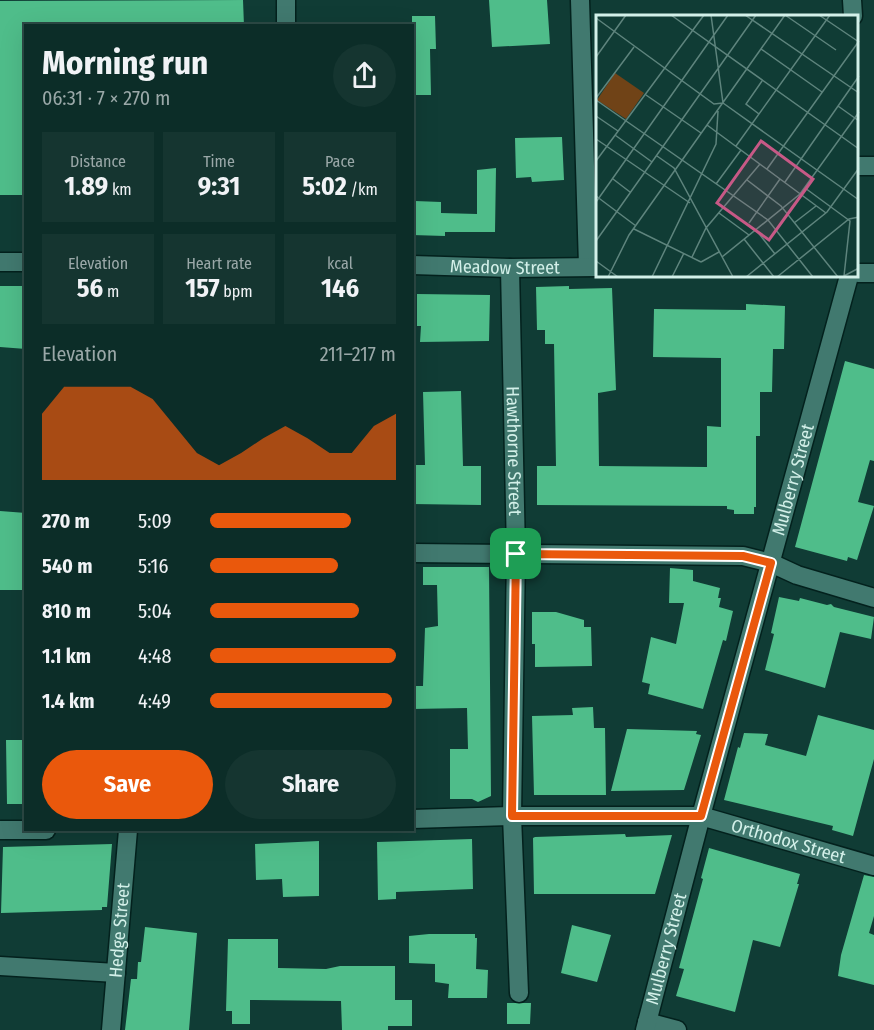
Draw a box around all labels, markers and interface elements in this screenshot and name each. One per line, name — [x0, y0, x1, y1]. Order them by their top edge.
inset map — [596, 15, 859, 278]
text: Morning run — [42, 43, 208, 83]
button: share — [333, 44, 396, 107]
text: 06:31 · 7 × 270 m — [42, 86, 170, 110]
text: Distance — [70, 152, 126, 171]
text: Time — [203, 152, 235, 171]
text: Pace — [325, 152, 355, 171]
text: 1.89 — [64, 171, 108, 202]
text: 9:31 — [198, 171, 240, 202]
text: 5:02 — [302, 171, 347, 202]
text: km — [108, 180, 132, 199]
text: /km — [347, 180, 378, 199]
text: Elevation — [68, 254, 128, 273]
text: Heart rate — [186, 254, 252, 273]
text: kcal — [327, 254, 353, 273]
street label: Meadow Street — [450, 255, 560, 279]
text: 56 — [77, 273, 103, 304]
text: 157 — [185, 273, 220, 304]
text: 146 — [321, 273, 359, 304]
text: m — [103, 282, 119, 301]
text: bpm — [220, 282, 253, 301]
text: Elevation — [42, 342, 117, 366]
text: 211–217 m — [320, 342, 396, 366]
street label: Hawthorne Street — [501, 386, 526, 516]
street label: Mulberry Street — [767, 421, 819, 538]
text: 270 m — [42, 509, 90, 533]
text: 5:09 — [138, 509, 171, 533]
pin — [490, 528, 541, 579]
icon: arrive — [499, 537, 532, 570]
text: 540 m — [42, 554, 92, 578]
text: 5:16 — [138, 554, 168, 578]
text: 810 m — [42, 599, 91, 623]
text: 5:04 — [138, 599, 172, 623]
text: 1.1 km — [42, 644, 91, 668]
text: 4:48 — [138, 644, 172, 668]
text: 1.4 km — [42, 689, 94, 713]
text: 4:49 — [138, 689, 171, 713]
button: Save — [42, 750, 213, 819]
button: Share — [225, 750, 396, 819]
street label: Orthodox Street — [729, 814, 848, 868]
street label: Hedge Street — [104, 882, 134, 979]
street label: Mulberry Street — [641, 890, 691, 1007]

